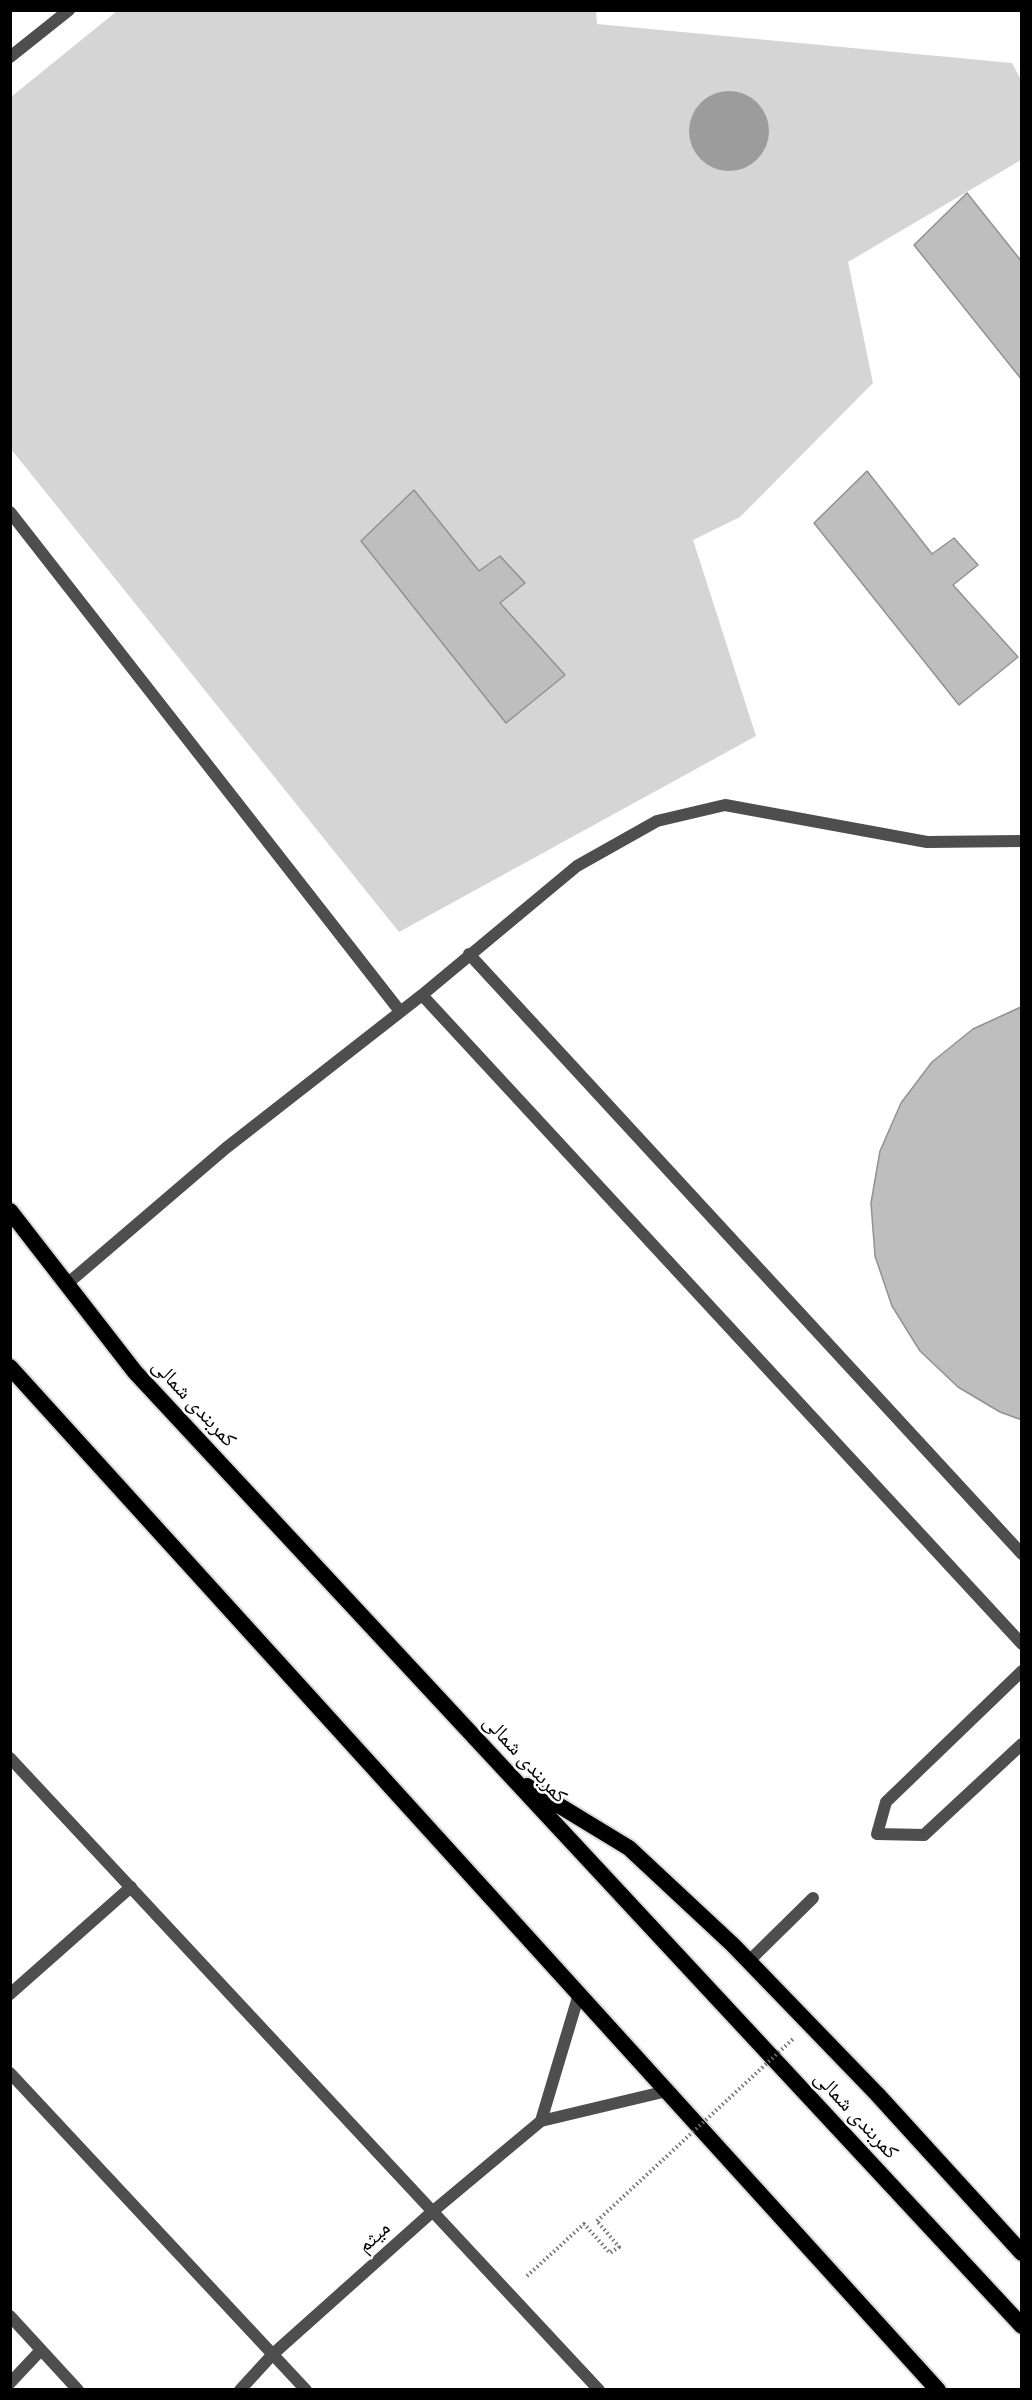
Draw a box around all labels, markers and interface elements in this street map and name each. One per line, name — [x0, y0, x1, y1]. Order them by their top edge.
street label: کمربندی شمالی — [147, 1353, 241, 1453]
street label: کمربندی شمالی — [478, 1709, 572, 1809]
street label: کمربندی شمالی — [809, 2065, 903, 2165]
street label: میثم — [352, 2216, 396, 2258]

